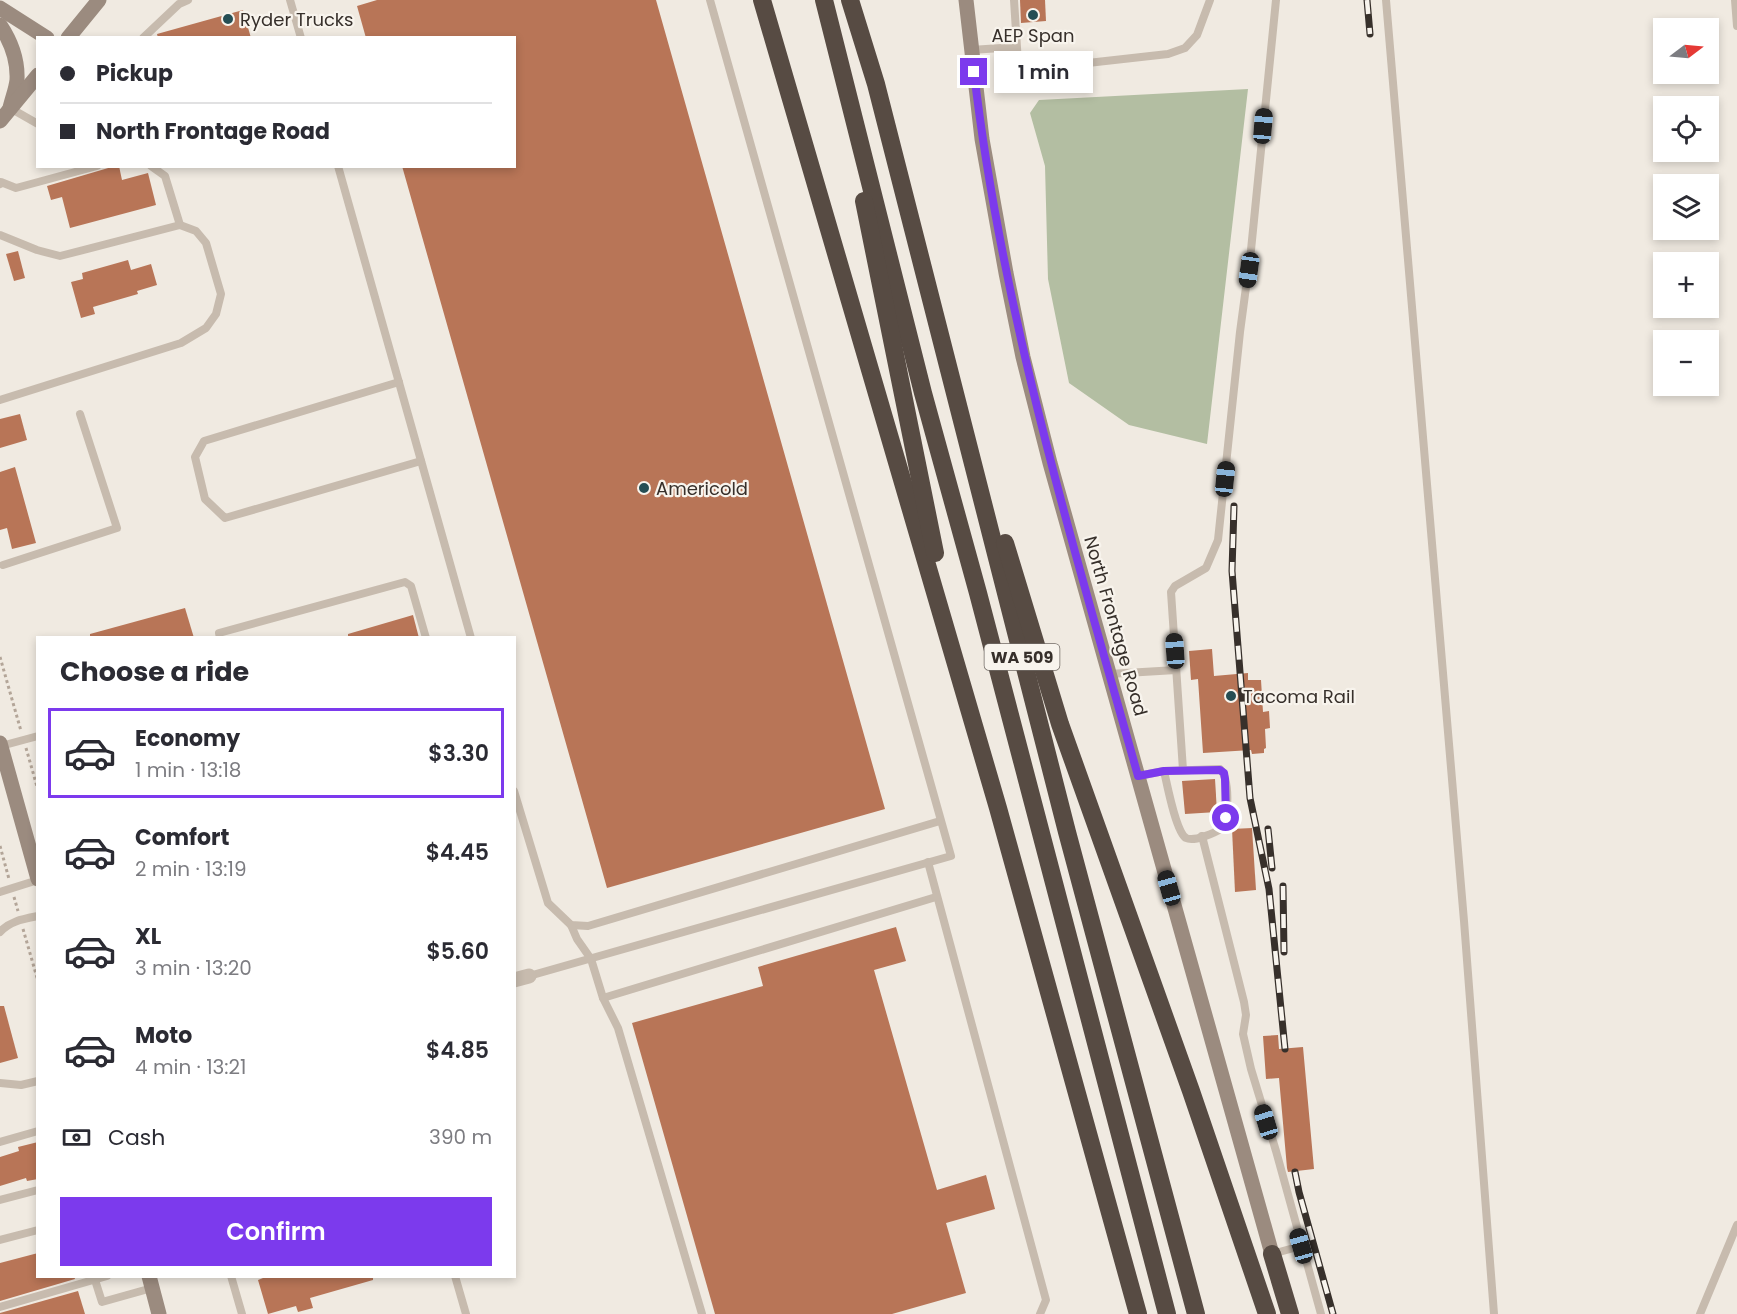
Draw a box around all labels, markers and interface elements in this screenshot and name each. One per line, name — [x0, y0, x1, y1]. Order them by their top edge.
place label: Ryder Trucks — [240, 7, 354, 32]
marker: AEP Span — [1026, 8, 1040, 22]
marker: Ryder Trucks — [221, 12, 235, 26]
north arrow — [1653, 18, 1719, 84]
map controls — [1653, 18, 1719, 396]
place label: AEP Span — [991, 23, 1075, 48]
callout: 1 min — [995, 51, 1094, 93]
text: Pickup — [96, 58, 173, 89]
route end — [960, 58, 987, 85]
text: 1 min — [1018, 58, 1069, 86]
button: locate — [1653, 96, 1719, 162]
car — [1252, 107, 1274, 145]
text: North Frontage Road — [96, 116, 330, 147]
button: layers — [1653, 174, 1719, 240]
car — [1238, 251, 1260, 289]
button: + — [1653, 252, 1719, 318]
button: − — [1653, 330, 1719, 396]
car — [1214, 460, 1236, 498]
place label: Americold — [656, 476, 748, 501]
marker: Americold — [637, 481, 651, 495]
street label: North Frontage Road — [1078, 533, 1154, 719]
car — [1165, 632, 1185, 670]
road number: WA 509 — [984, 644, 1060, 670]
text: Choose a ride — [60, 653, 249, 690]
place label: Tacoma Rail — [1243, 684, 1355, 709]
marker: Tacoma Rail — [1224, 689, 1238, 703]
text: Economy — [135, 723, 240, 754]
icon: car — [63, 726, 117, 780]
text: $3.30 — [428, 738, 489, 769]
text: 1 min · 13:18 — [135, 756, 241, 784]
route start — [1212, 804, 1239, 831]
text: Comfort — [135, 822, 229, 853]
icon: car — [63, 825, 117, 879]
text: $4.45 — [426, 837, 489, 868]
text: 2 min · 13:19 — [135, 855, 247, 883]
car — [1155, 868, 1183, 908]
text: XL — [135, 921, 161, 952]
icon: car — [63, 924, 117, 978]
text: $5.60 — [426, 936, 489, 967]
text: 3 min · 13:20 — [135, 954, 252, 982]
text: Moto — [135, 1020, 192, 1051]
icon: car — [63, 1023, 117, 1077]
text: $4.85 — [426, 1035, 489, 1066]
text: 4 min · 13:21 — [135, 1053, 247, 1081]
car — [1252, 1102, 1280, 1142]
icon: cash — [60, 1121, 93, 1154]
text: Cash — [108, 1122, 165, 1153]
text: 390 m — [429, 1123, 492, 1151]
button: Confirm — [60, 1197, 492, 1266]
car — [1287, 1226, 1315, 1266]

